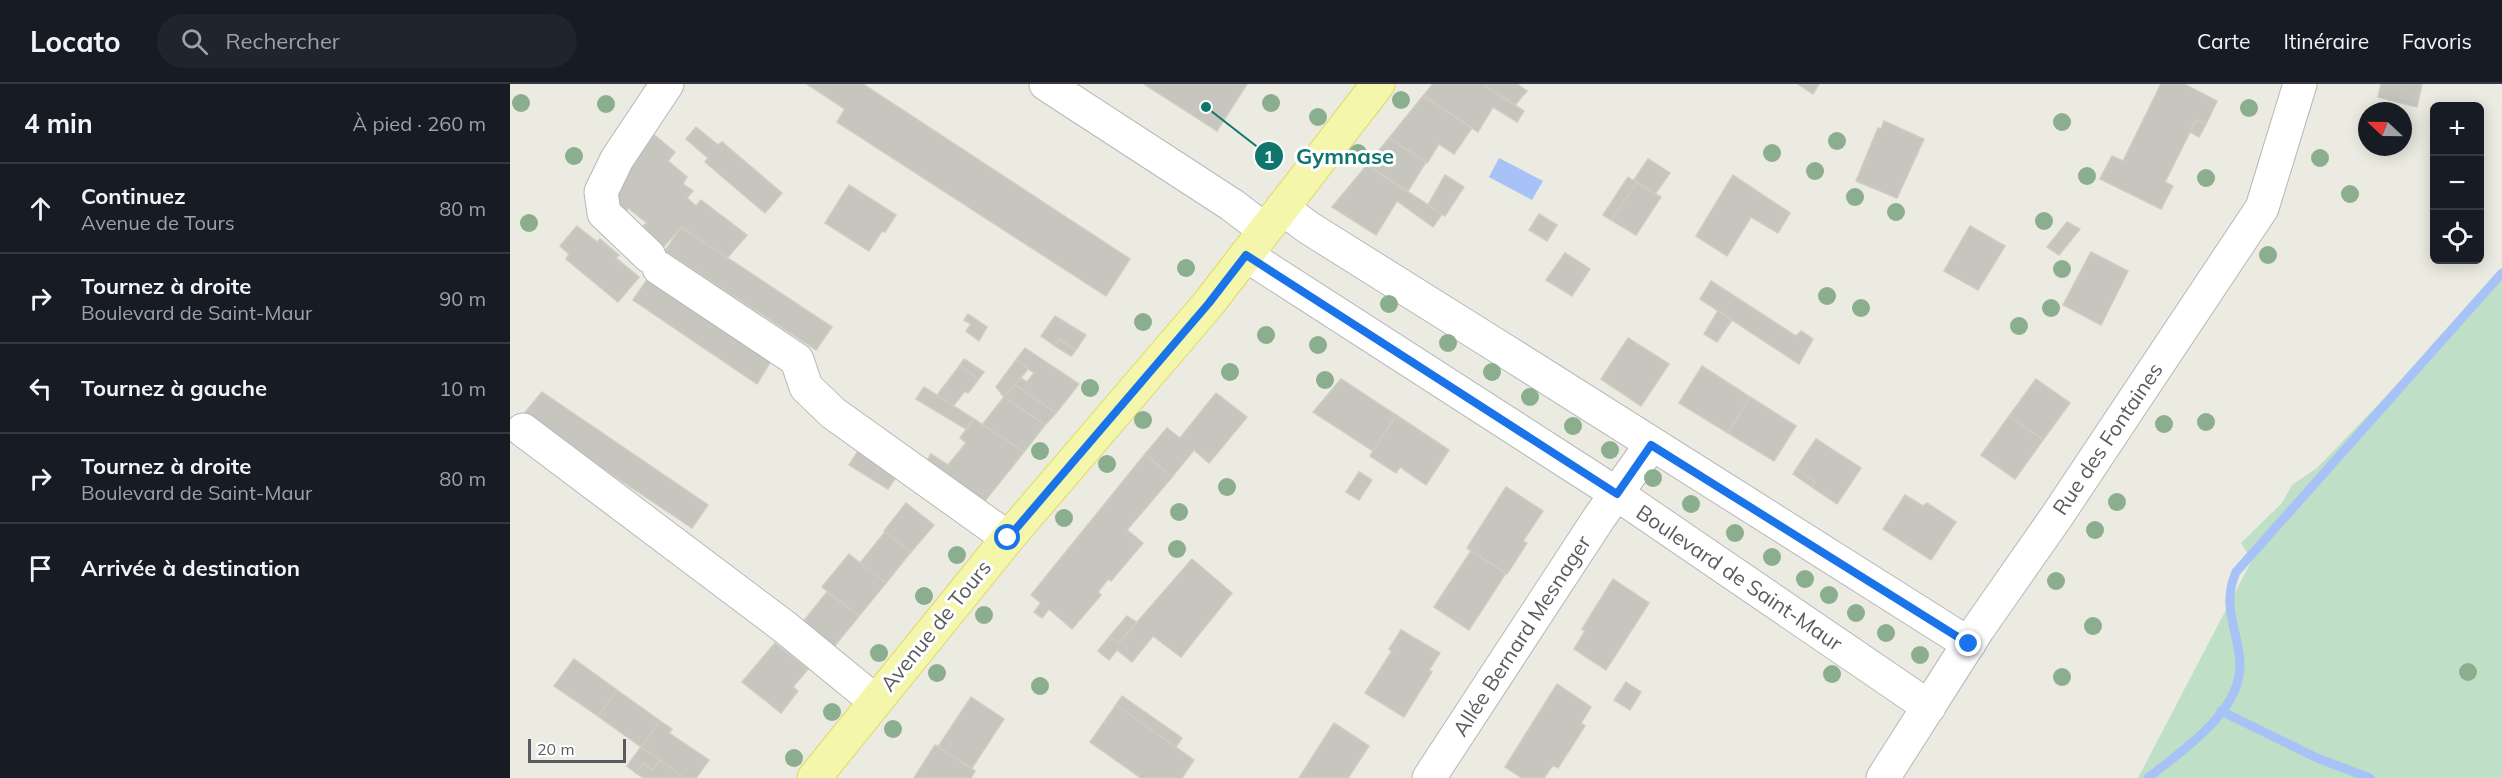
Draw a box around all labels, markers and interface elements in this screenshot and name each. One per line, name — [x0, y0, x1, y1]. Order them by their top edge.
search box — [157, 14, 577, 68]
text: Locato — [30, 24, 121, 59]
icon: search — [178, 25, 211, 58]
text: Rechercher — [226, 27, 340, 55]
text: Carte — [2197, 28, 2251, 54]
text: Itinéraire — [2284, 28, 2369, 54]
text: Favoris — [2402, 28, 2472, 54]
north arrow — [2358, 102, 2412, 156]
map controls — [2430, 102, 2484, 264]
button: + — [2430, 102, 2484, 156]
text: 4 min — [24, 107, 93, 140]
text: À pied · 260 m — [353, 111, 486, 136]
callout: Gymnase — [1254, 136, 1406, 176]
text: Gymnase — [1296, 142, 1394, 170]
text: 1 — [1264, 145, 1274, 168]
button: − — [2430, 156, 2484, 210]
text: Continuez — [81, 182, 186, 210]
icon: ahead — [24, 192, 57, 225]
text: 80 m — [439, 196, 486, 221]
text: Avenue de Tours — [81, 210, 235, 235]
button: locate — [2430, 210, 2484, 264]
text: Tournez à droite — [81, 272, 251, 300]
icon: right — [24, 282, 57, 315]
text: 90 m — [439, 286, 486, 311]
text: Boulevard de Saint-Maur — [81, 300, 312, 325]
street label: Rue des Fontaines — [2047, 357, 2168, 520]
icon: left — [24, 372, 57, 405]
text: Tournez à gauche — [81, 374, 267, 402]
text: 10 m — [439, 376, 486, 401]
text: Tournez à droite — [81, 452, 251, 480]
icon: right — [24, 462, 57, 495]
text: 80 m — [439, 466, 486, 491]
text: Boulevard de Saint-Maur — [81, 480, 312, 505]
street label: Boulevard de Saint-Maur — [1632, 499, 1848, 656]
route start — [994, 524, 1020, 550]
street label: Allée Bernard Mesnager — [1447, 530, 1596, 741]
icon: arrive — [24, 552, 57, 585]
text: Arrivée à destination — [81, 554, 300, 582]
street label: Avenue de Tours — [874, 555, 996, 696]
route end — [1955, 630, 1981, 656]
scale bar — [528, 736, 626, 764]
text: 20 m — [537, 739, 574, 759]

